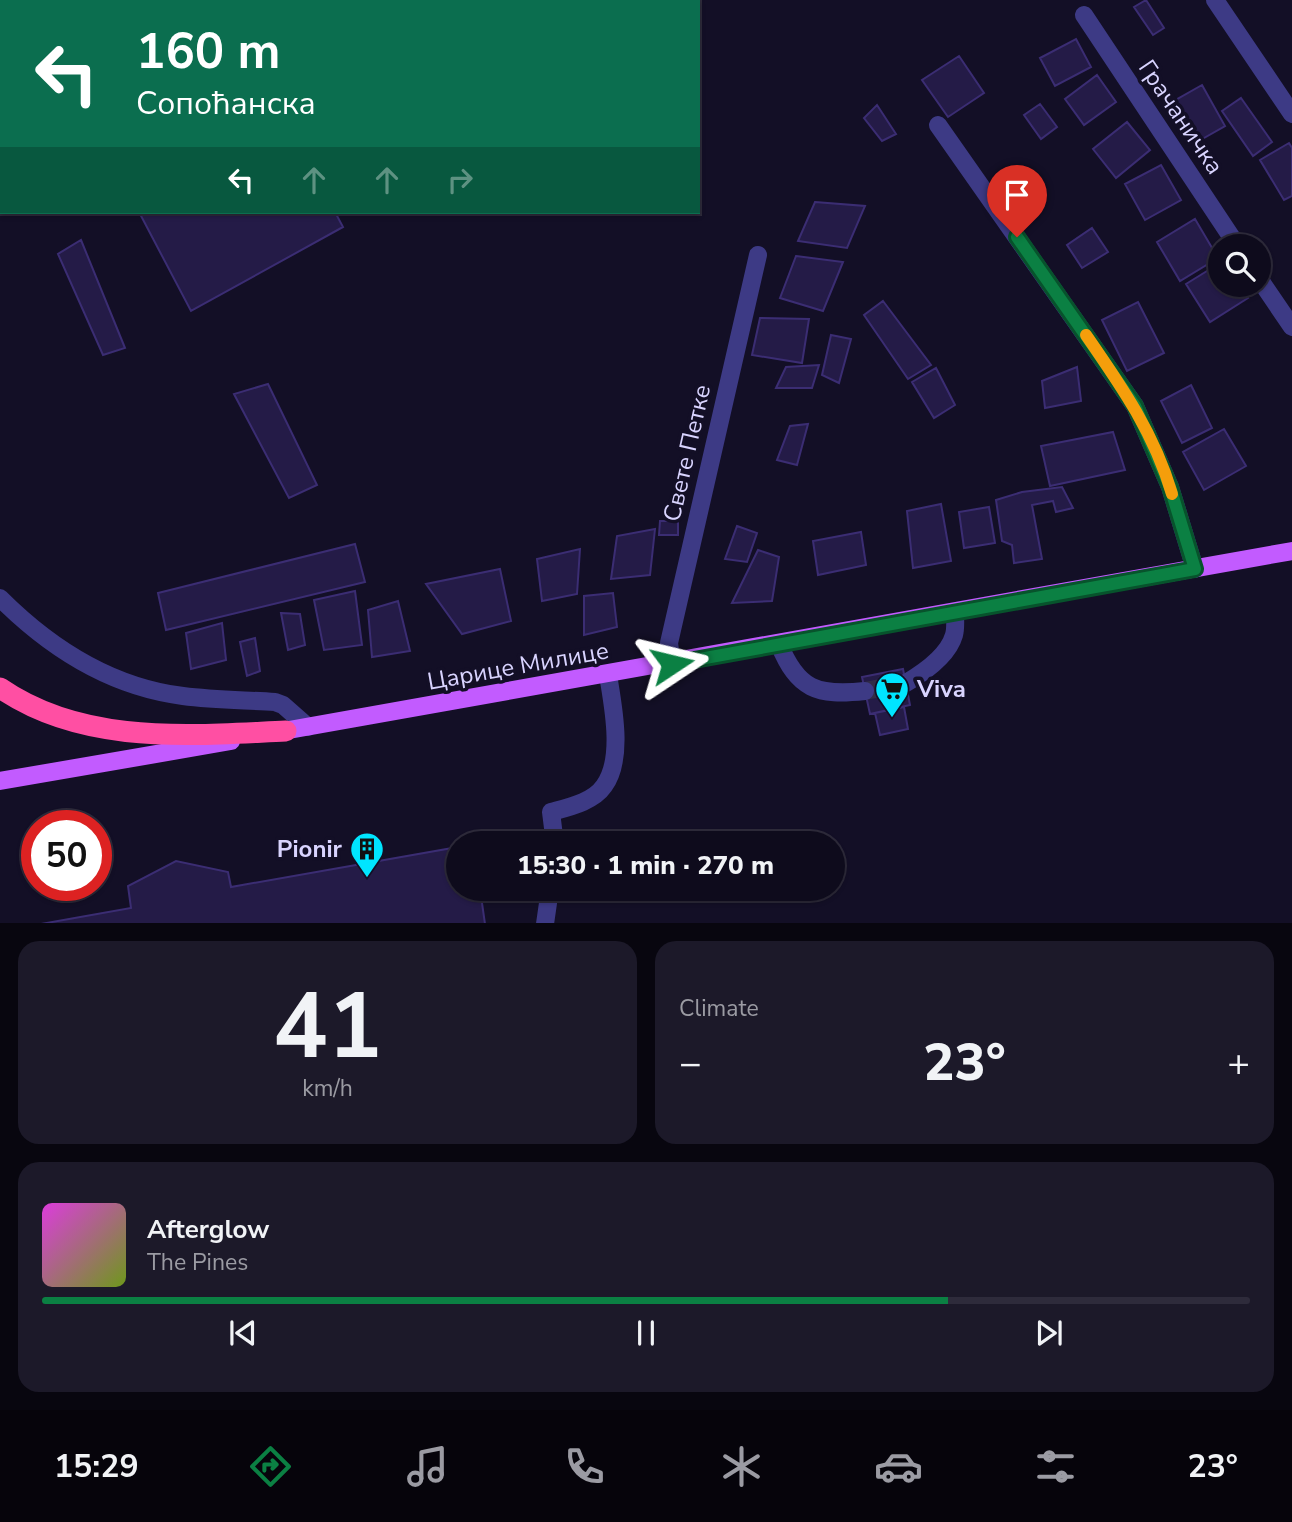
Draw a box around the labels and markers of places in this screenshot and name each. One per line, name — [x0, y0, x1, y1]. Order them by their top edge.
pin — [987, 165, 1047, 237]
supermarket icon: Viva — [873, 670, 911, 719]
place label: Viva — [916, 673, 966, 705]
building icon: Pionir — [348, 830, 386, 879]
place label: Pionir — [277, 833, 343, 865]

